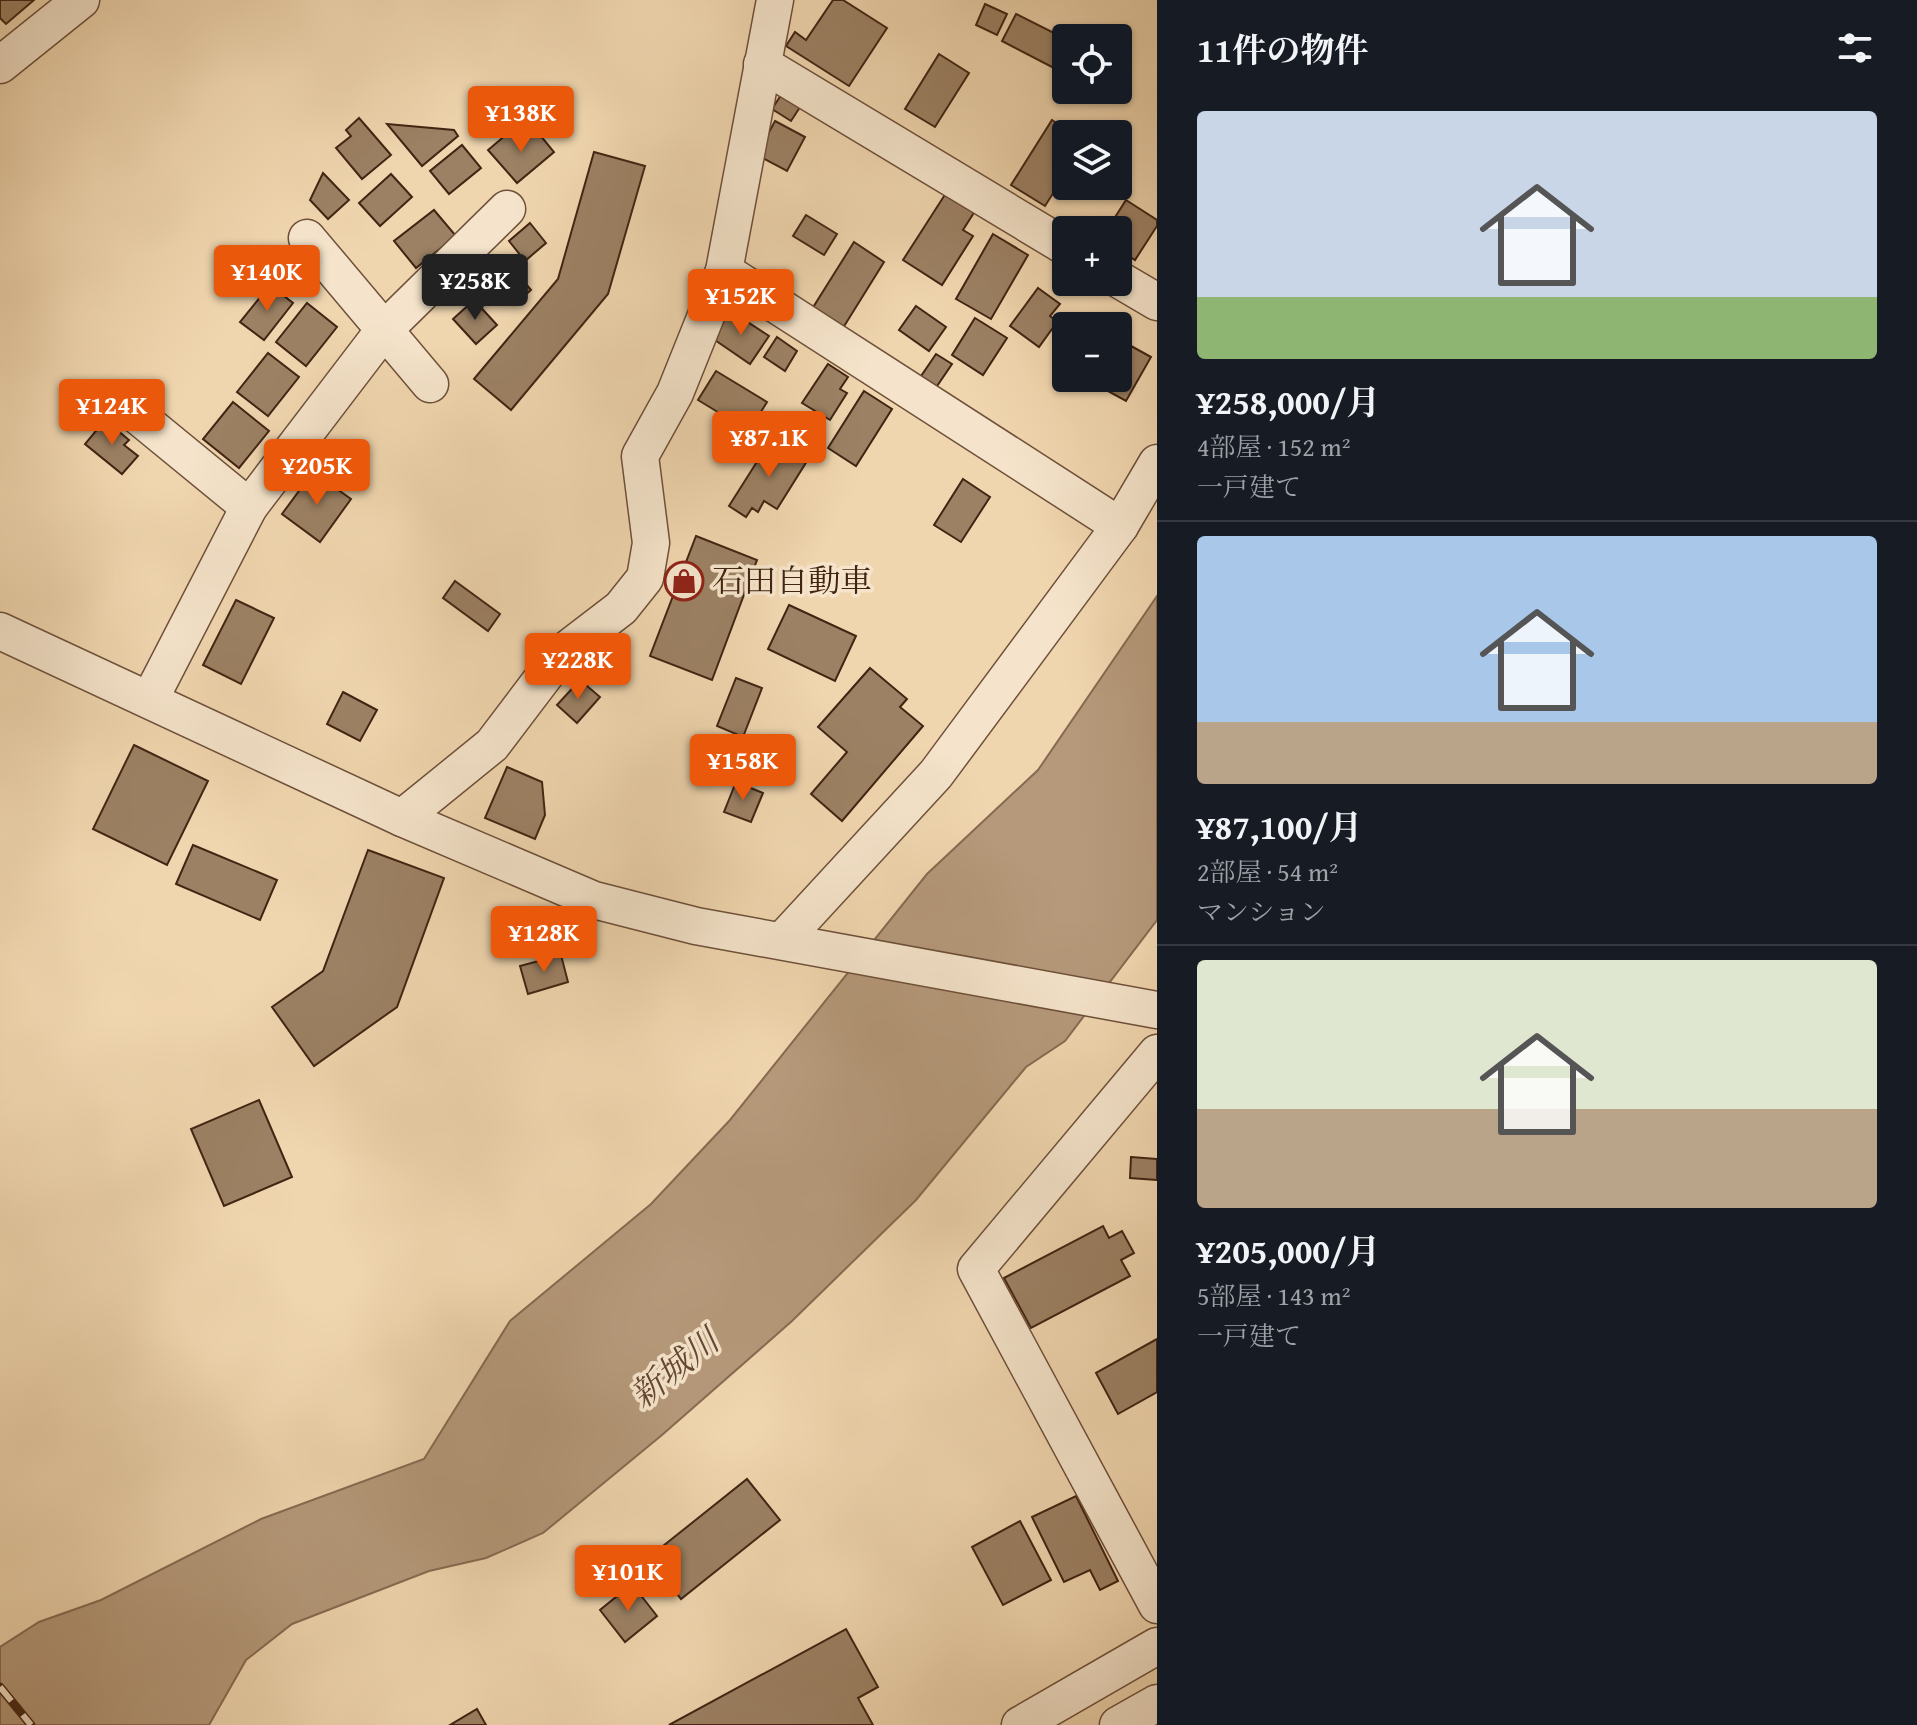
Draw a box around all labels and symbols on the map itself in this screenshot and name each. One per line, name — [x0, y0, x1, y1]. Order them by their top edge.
pin: ¥138K — [465, 86, 577, 154]
pin: ¥140K — [211, 245, 323, 313]
pin: ¥258K — [419, 254, 531, 322]
pin: ¥152K — [685, 269, 797, 337]
pin: ¥124K — [56, 379, 168, 447]
pin: ¥87.1K — [704, 411, 834, 479]
pin: ¥205K — [261, 439, 373, 507]
place label: 石田自動車 — [712, 557, 872, 604]
shop icon: 石田自動車 — [663, 560, 705, 602]
pin: ¥228K — [522, 633, 634, 701]
pin: ¥158K — [687, 734, 799, 802]
pin: ¥128K — [488, 906, 600, 974]
water label: 新城川 — [619, 1314, 732, 1419]
pin: ¥101K — [572, 1545, 684, 1613]

